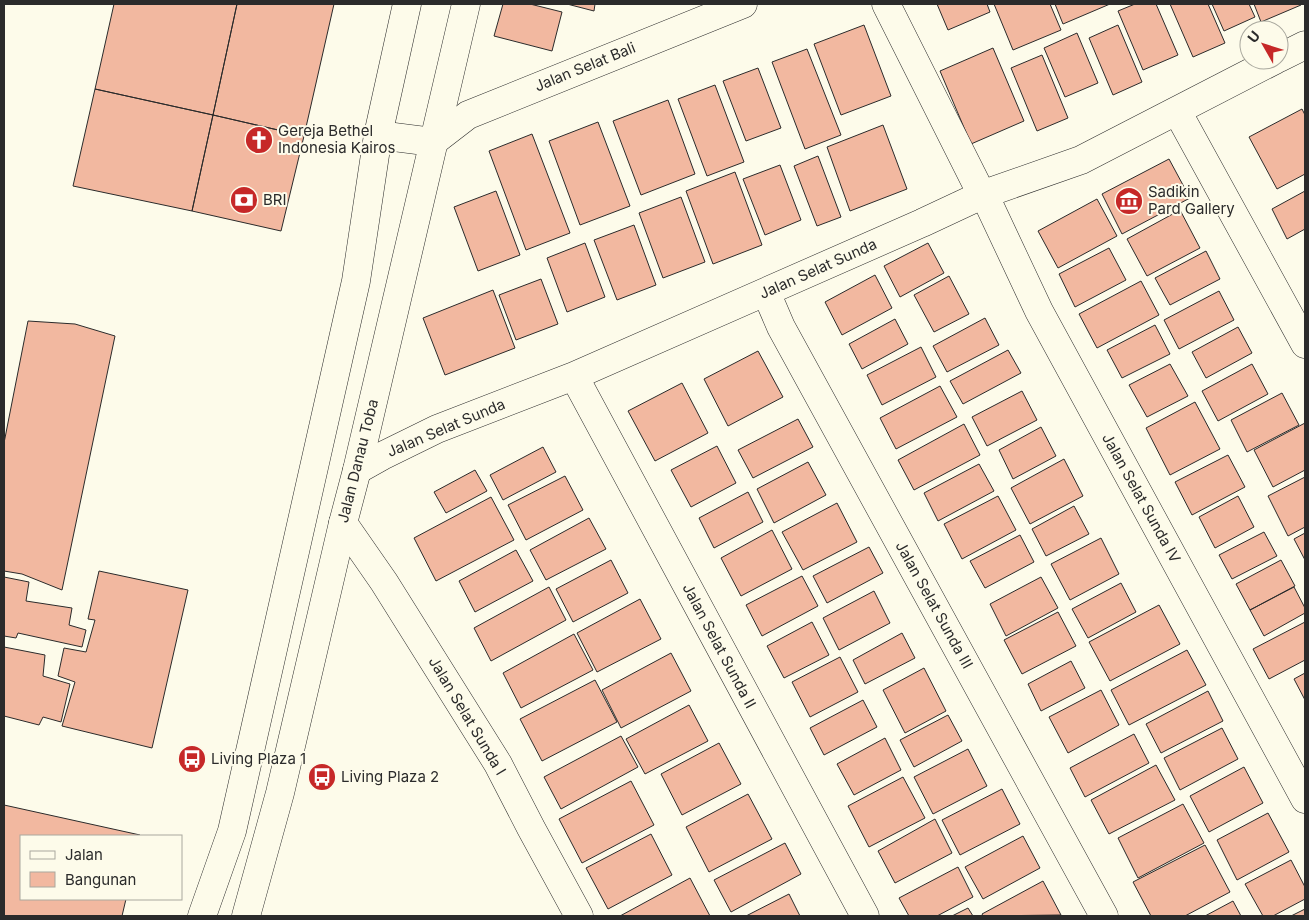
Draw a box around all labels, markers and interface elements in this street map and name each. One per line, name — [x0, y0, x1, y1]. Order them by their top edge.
north arrow — [1239, 20, 1289, 70]
text: U — [1244, 27, 1263, 46]
street label: Jalan Selat Bali — [532, 38, 638, 95]
place label: Gereja Bethel Indonesia Kairos — [278, 121, 395, 157]
church icon: Gereja Bethel Indonesia Kairos — [244, 125, 274, 155]
place label: Sadikin Pard Gallery — [1148, 182, 1235, 218]
bank icon: BRI — [229, 185, 259, 215]
museum icon: Sadikin Pard Gallery — [1114, 186, 1144, 216]
place label: BRI — [263, 190, 287, 209]
street label: Jalan Selat Sunda — [756, 234, 880, 303]
street label: Jalan Selat Sunda — [384, 394, 508, 461]
street label: Jalan Danau Toba — [333, 397, 382, 525]
street label: Jalan Selat Sunda IV — [1098, 430, 1185, 566]
street label: Jalan Selat Sunda III — [891, 538, 977, 672]
street label: Jalan Selat Sunda II — [678, 580, 760, 712]
street label: Jalan Selat Sunda I — [425, 653, 510, 778]
bus stop icon: Living Plaza 1 — [177, 744, 207, 774]
place label: Living Plaza 1 — [211, 749, 306, 768]
bus stop icon: Living Plaza 2 — [307, 762, 337, 792]
place label: Living Plaza 2 — [341, 767, 439, 786]
legend — [20, 835, 182, 900]
text: Jalan — [65, 845, 103, 864]
text: Bangunan — [65, 870, 136, 889]

